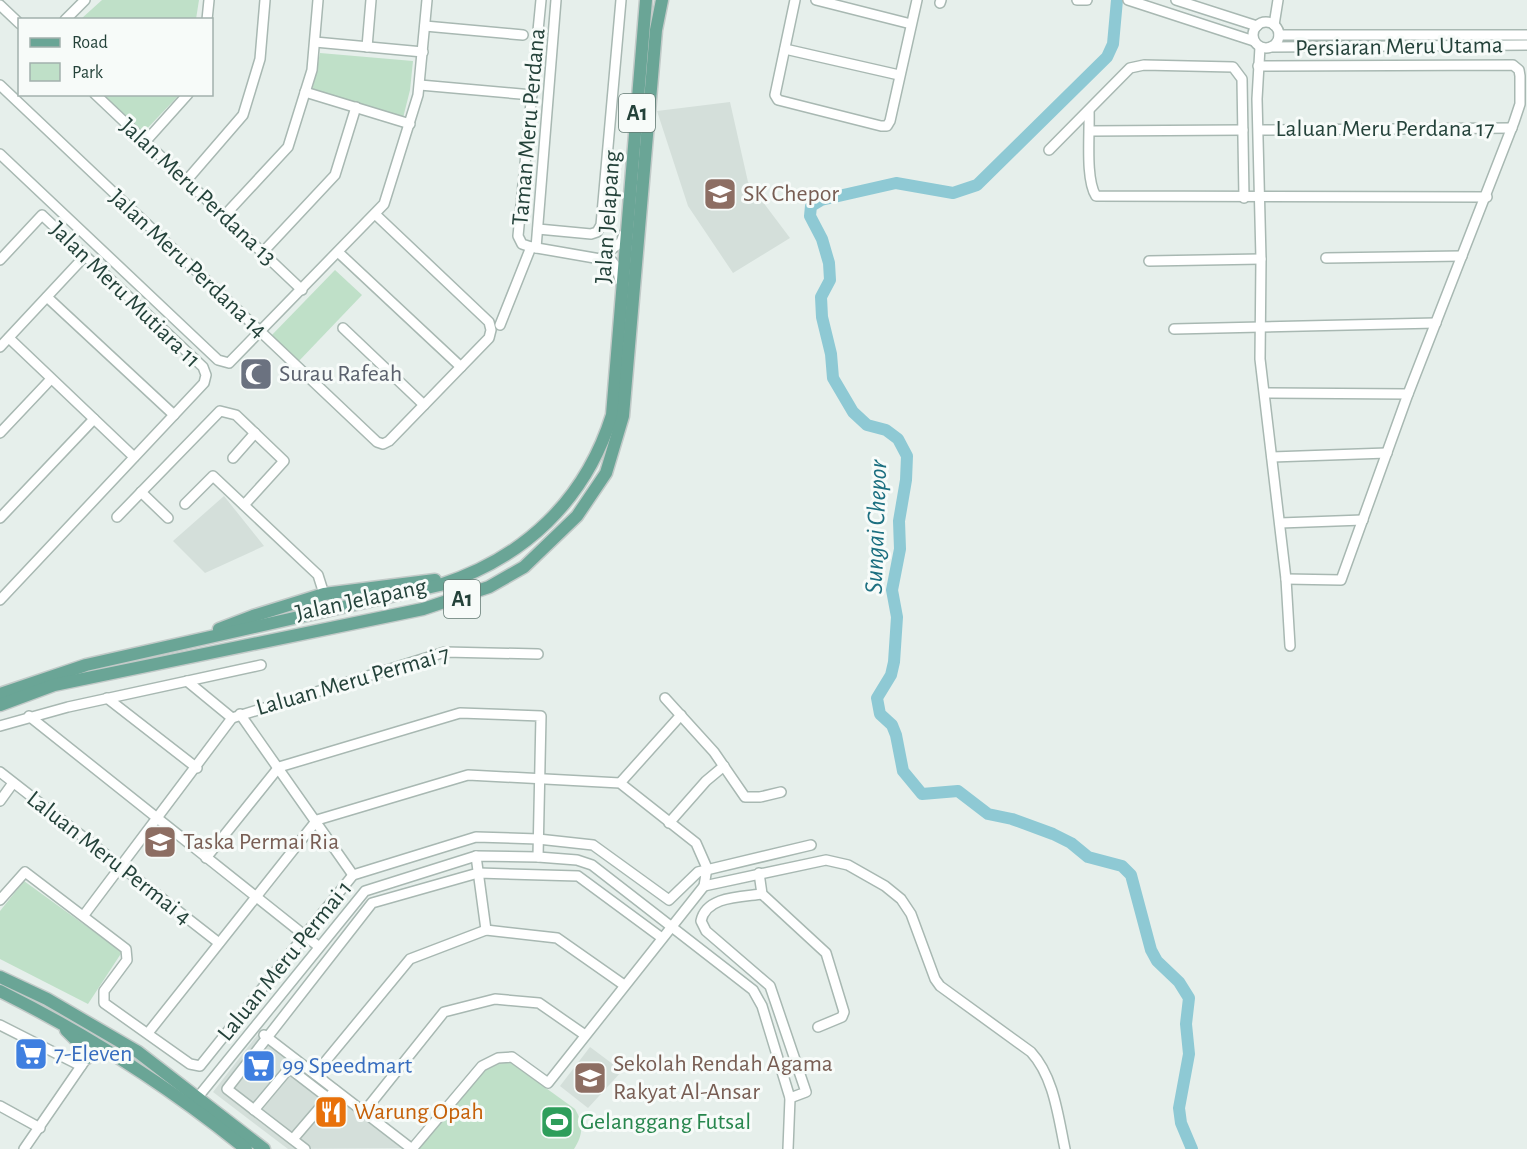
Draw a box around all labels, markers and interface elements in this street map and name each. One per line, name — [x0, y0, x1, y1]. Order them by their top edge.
legend — [18, 18, 213, 96]
street label: Taman Meru Perdana — [508, 27, 550, 227]
street label: Persiaran Meru Utama — [1295, 33, 1503, 61]
text: Road — [72, 34, 108, 52]
text: Park — [72, 64, 104, 82]
road number: A1 — [619, 94, 655, 132]
street label: Jalan Meru Perdana 13 — [115, 114, 281, 270]
street label: Laluan Meru Perdana 17 — [1275, 117, 1495, 141]
street label: Jalan Jelapang — [591, 149, 625, 284]
school or university icon: SK Chepor — [702, 176, 738, 212]
place label: SK Chepor — [743, 182, 839, 206]
street label: Jalan Meru Perdana 14 — [105, 185, 271, 343]
street label: Jalan Meru Mutiara 11 — [45, 217, 205, 373]
mosque icon: Surau Rafeah — [238, 356, 274, 392]
place label: Surau Rafeah — [279, 362, 402, 386]
water label: Sungai Chepor — [861, 458, 891, 594]
street label: Jalan Jelapang — [293, 574, 429, 626]
road number: A1 — [444, 580, 480, 618]
street label: Laluan Meru Permai 7 — [253, 642, 453, 720]
street label: Laluan Meru Permai 4 — [22, 786, 196, 930]
school or university icon: Taska Permai Ria — [142, 824, 178, 860]
place label: Taska Permai Ria — [183, 830, 339, 854]
street label: Laluan Meru Permai 1 — [213, 876, 357, 1046]
supermarket icon: 7-Eleven — [13, 1036, 49, 1072]
place label: 7-Eleven — [54, 1042, 132, 1066]
supermarket icon: 99 Speedmart — [241, 1048, 277, 1084]
place label: Sekolah Rendah Agama Rakyat Al-Ansar — [613, 1052, 833, 1104]
place label: 99 Speedmart — [282, 1054, 412, 1078]
school or university icon: Sekolah Rendah Agama Rakyat Al-Ansar — [572, 1060, 608, 1096]
restaurant icon: Warung Opah — [313, 1094, 349, 1130]
place label: Warung Opah — [354, 1100, 484, 1124]
sports icon: Gelanggang Futsal — [539, 1104, 575, 1140]
place label: Gelanggang Futsal — [580, 1110, 751, 1134]

